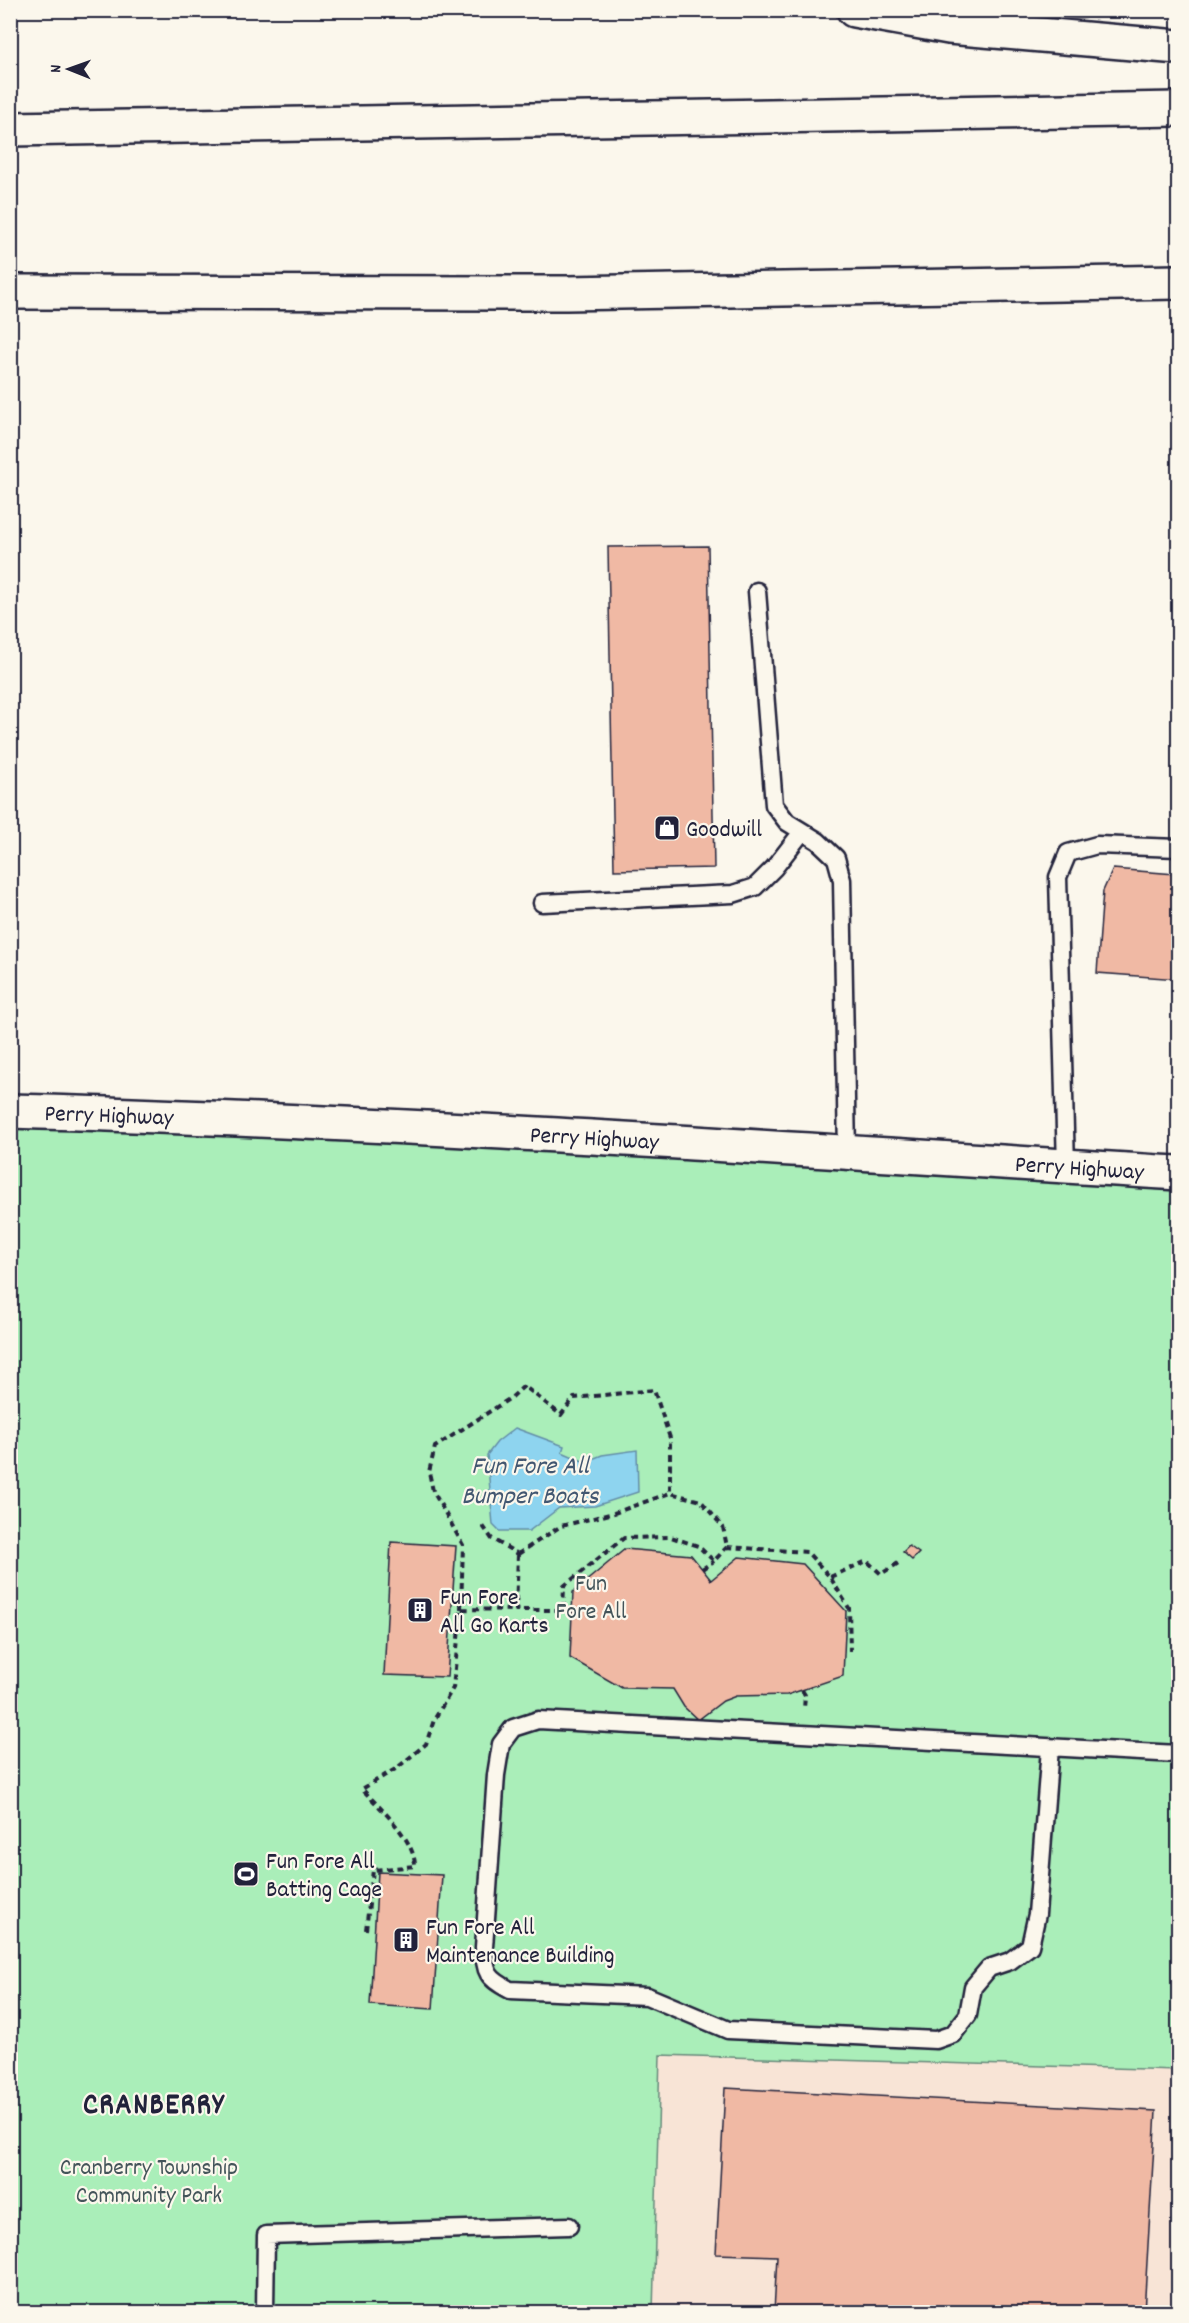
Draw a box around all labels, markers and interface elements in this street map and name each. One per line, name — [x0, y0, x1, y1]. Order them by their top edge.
north arrow — [39, 39, 99, 99]
text: N — [45, 65, 68, 73]
shop icon: Goodwill — [652, 813, 682, 843]
place label: Goodwill — [686, 814, 762, 848]
street label: Perry Highway — [44, 1098, 175, 1137]
street label: Perry Highway — [529, 1120, 661, 1161]
street label: Perry Highway — [1014, 1149, 1146, 1191]
water label: Fun Fore All Bumper Boats — [461, 1449, 600, 1516]
park label: Fun Fore All — [556, 1568, 627, 1630]
place label: Fun Fore All Go Karts — [440, 1582, 549, 1644]
building icon: Fun Fore All Go Karts — [405, 1595, 435, 1625]
place label: Fun Fore All Batting Cage — [266, 1846, 382, 1908]
sports icon: Fun Fore All Batting Cage — [231, 1859, 261, 1889]
place label: Fun Fore All Maintenance Building — [426, 1912, 614, 1974]
building icon: Fun Fore All Maintenance Building — [391, 1925, 421, 1955]
district label: CRANBERRY — [83, 2086, 226, 2129]
park label: Cranberry Township Community Park — [60, 2152, 238, 2214]

